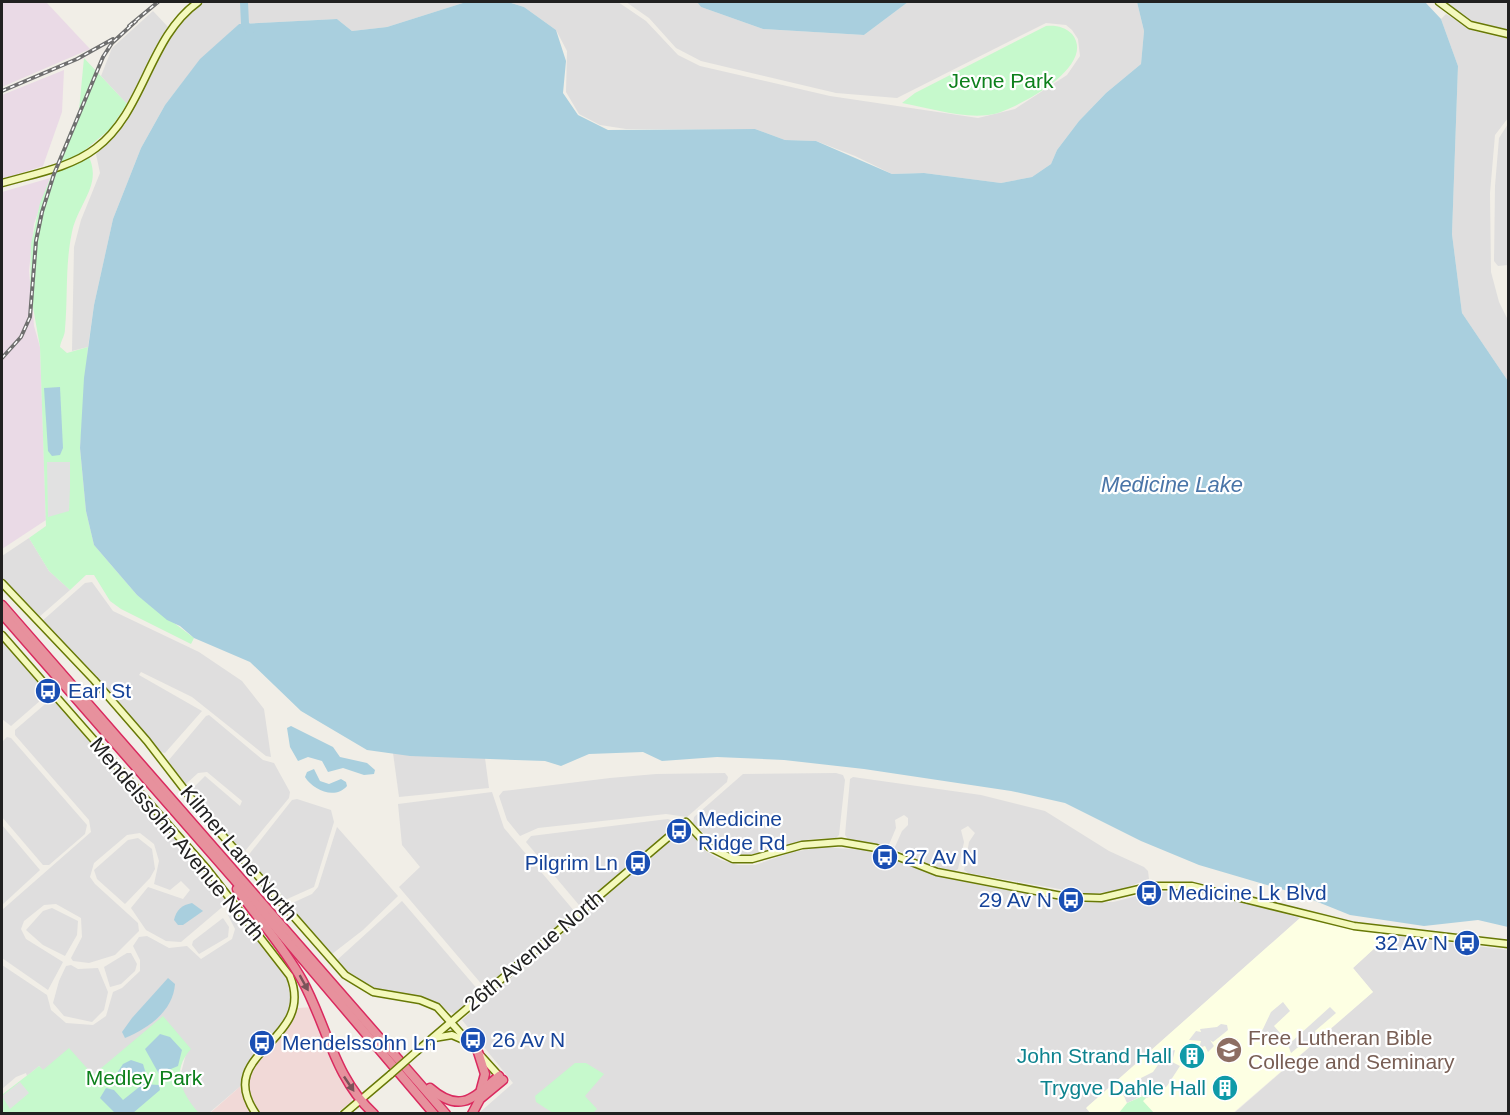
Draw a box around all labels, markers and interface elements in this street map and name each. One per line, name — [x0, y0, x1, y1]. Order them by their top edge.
park label: Jevne Park — [948, 69, 1054, 92]
water label: Medicine Lake — [1101, 472, 1243, 497]
bus stop icon: Earl St — [33, 676, 63, 706]
place label: Earl St — [68, 679, 131, 702]
street label: Mendelssohn Avenue North — [86, 733, 269, 945]
street label: Kilmer Lane North — [176, 780, 303, 925]
place label: Medicine Ridge Rd — [698, 807, 786, 854]
bus stop icon: Medicine Ridge Rd — [664, 816, 694, 846]
bus stop icon: 27 Av N — [870, 842, 900, 872]
place label: 27 Av N — [904, 845, 977, 868]
bus stop icon: Pilgrim Ln — [623, 848, 653, 878]
place label: Pilgrim Ln — [525, 851, 618, 874]
bus stop icon: Medicine Lk Blvd — [1134, 878, 1164, 908]
place label: Medicine Lk Blvd — [1168, 881, 1327, 904]
bus stop icon: 29 Av N — [1056, 885, 1086, 915]
street label: 26th Avenue North — [460, 886, 608, 1015]
place label: 29 Av N — [979, 888, 1052, 911]
bus stop icon: 32 Av N — [1452, 928, 1482, 958]
place label: 32 Av N — [1375, 931, 1448, 954]
one-way arrow — [298, 975, 309, 991]
bus stop icon: 26 Av N — [458, 1025, 488, 1055]
place label: Free Lutheran Bible College and Seminary — [1248, 1026, 1455, 1073]
bus stop icon: Mendelssohn Ln — [247, 1028, 277, 1058]
place label: 26 Av N — [492, 1028, 565, 1051]
place label: Mendelssohn Ln — [282, 1031, 436, 1054]
school or university icon: Free Lutheran Bible College and Seminary — [1214, 1035, 1244, 1065]
building icon: John Strand Hall — [1177, 1041, 1207, 1071]
place label: John Strand Hall — [1017, 1044, 1172, 1067]
park label: Medley Park — [86, 1066, 203, 1089]
building icon: Trygve Dahle Hall — [1210, 1073, 1240, 1103]
one-way arrow — [343, 1075, 355, 1091]
place label: Trygve Dahle Hall — [1040, 1076, 1206, 1099]

